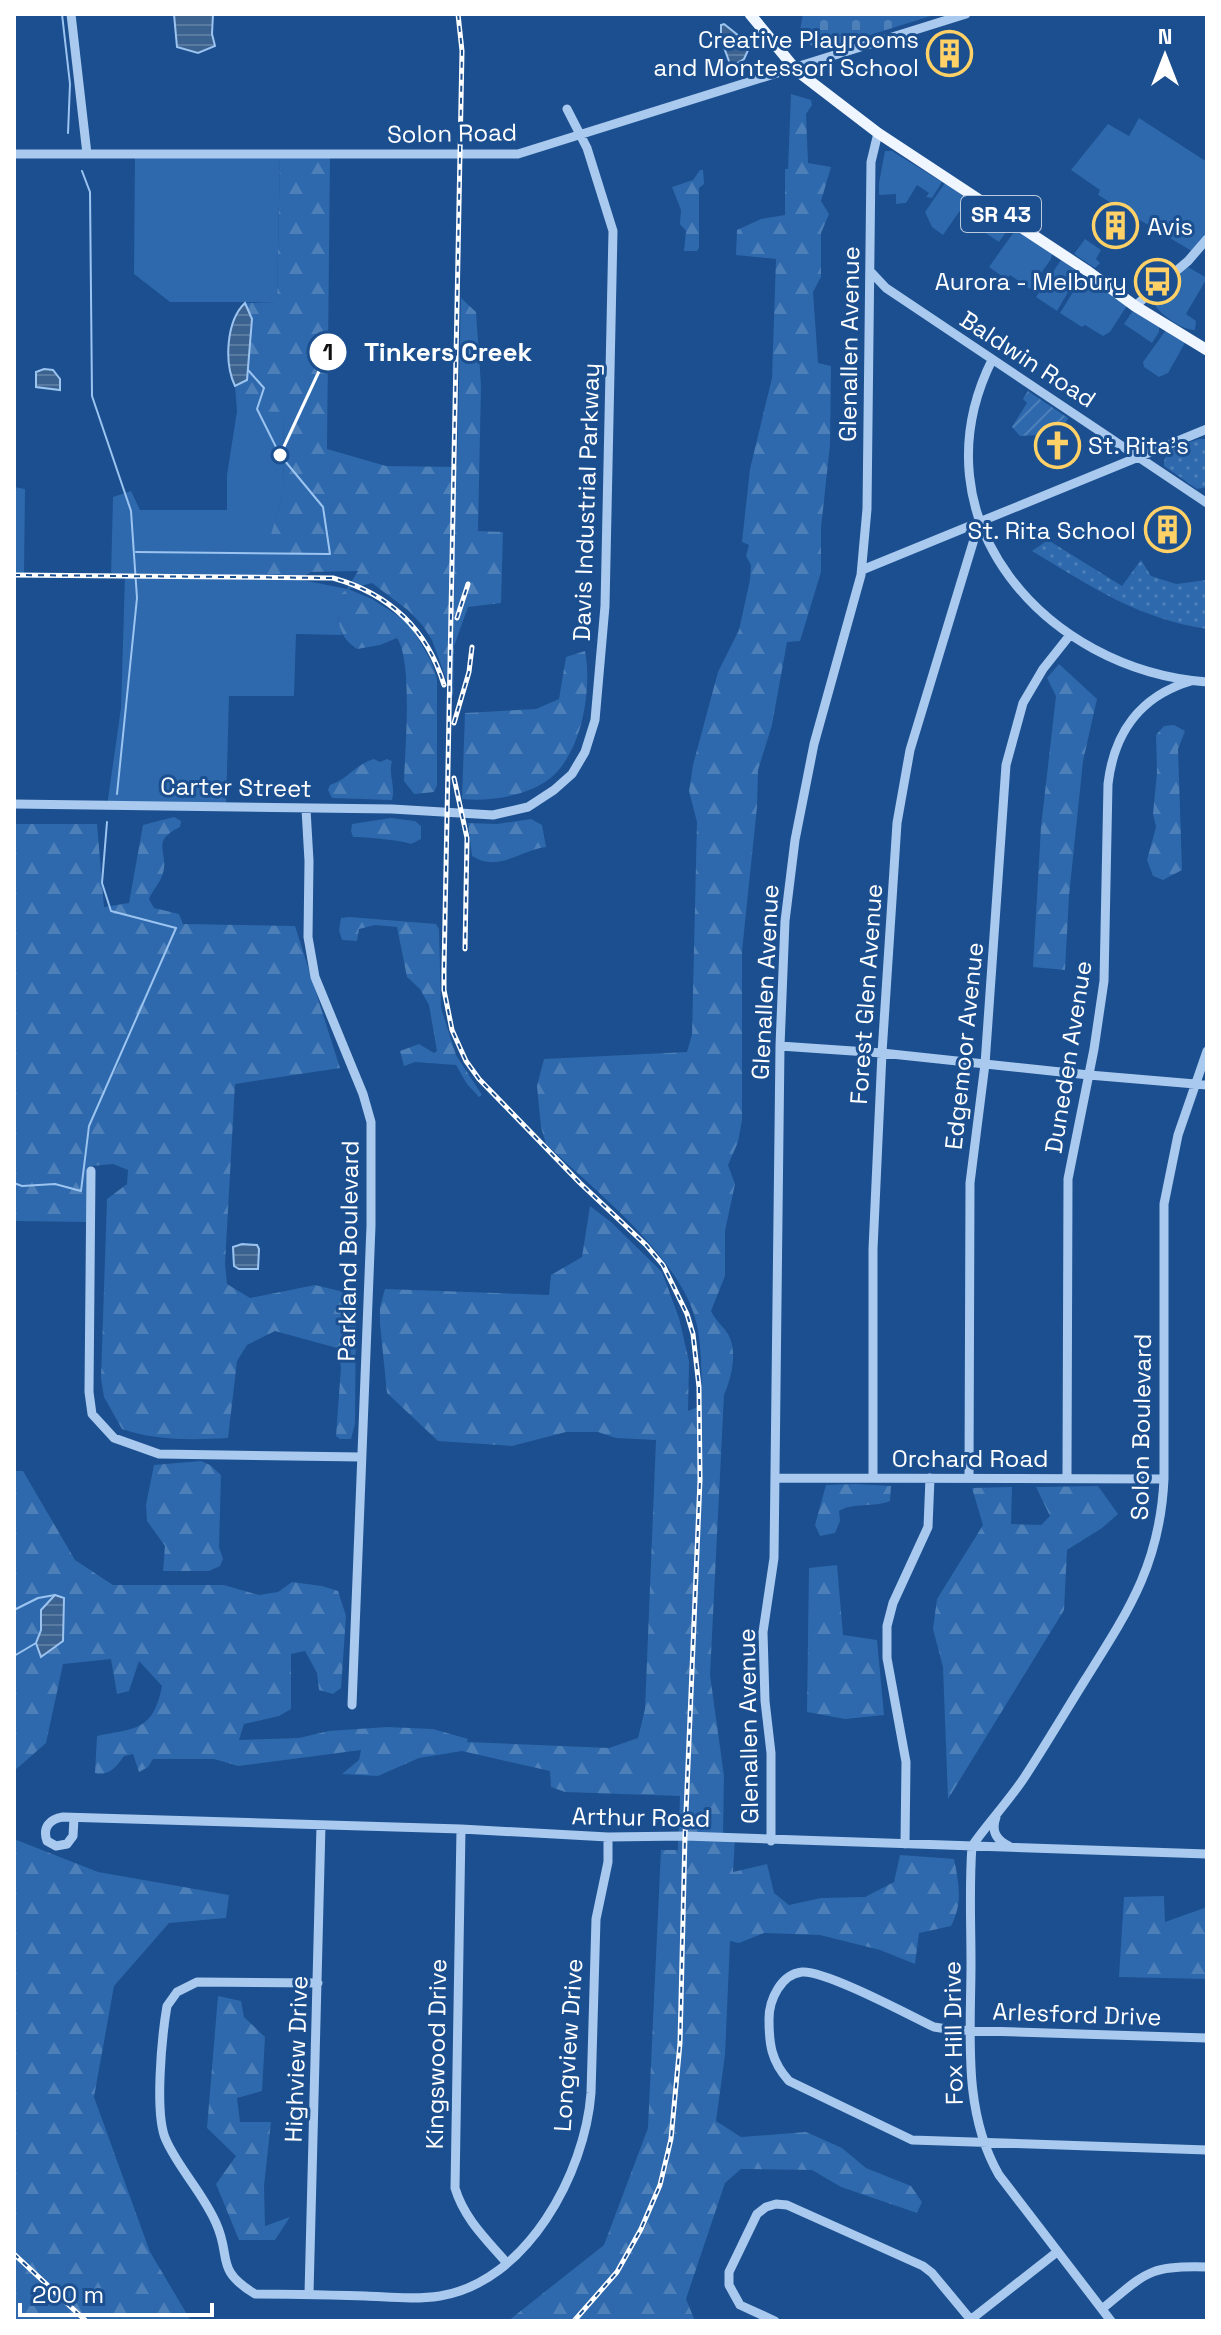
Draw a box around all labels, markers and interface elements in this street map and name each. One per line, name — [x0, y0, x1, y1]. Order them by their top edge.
north arrow — [1125, 16, 1205, 96]
text: N — [1158, 22, 1172, 50]
place label: Creative Playrooms and Montessori School — [654, 24, 919, 83]
building icon: Creative Playrooms and Montessori School — [926, 29, 974, 77]
street label: Solon Road — [387, 116, 517, 150]
road number: SR 43 — [961, 196, 1041, 232]
building icon: Avis — [1092, 202, 1140, 250]
place label: Avis — [1147, 211, 1193, 242]
street label: Glenallen Avenue — [832, 246, 866, 442]
bus stop icon: Aurora - Melbury — [1134, 257, 1182, 305]
place label: Aurora - Melbury — [935, 266, 1127, 297]
street label: Baldwin Road — [954, 304, 1102, 414]
callout: Tinkers Creek — [308, 327, 548, 377]
text: Tinkers Creek — [364, 335, 532, 369]
text: 1 — [323, 336, 333, 367]
street label: Davis Industrial Parkway — [566, 362, 606, 642]
church icon: St. Rita's — [1033, 421, 1081, 469]
place label: St. Rita's — [1088, 430, 1189, 461]
building icon: St. Rita School — [1143, 506, 1191, 554]
place label: St. Rita School — [968, 515, 1136, 546]
street label: Carter Street — [160, 770, 312, 804]
street label: Glenallen Avenue — [744, 883, 786, 1081]
street label: Forest Glen Avenue — [843, 883, 889, 1105]
street label: Edgemoor Avenue — [938, 941, 990, 1151]
street label: Duneden Avenue — [1037, 959, 1099, 1155]
street label: Parkland Boulevard — [331, 1140, 365, 1362]
street label: Solon Boulevard — [1124, 1333, 1158, 1521]
street label: Orchard Road — [892, 1443, 1048, 1474]
street label: Glenallen Avenue — [731, 1628, 765, 1824]
street label: Arthur Road — [571, 1800, 711, 1834]
street label: Longview Drive — [546, 1957, 590, 2133]
street label: Kingswood Drive — [419, 1958, 453, 2150]
street label: Fox Hill Drive — [936, 1961, 970, 2105]
street label: Highview Drive — [278, 1975, 314, 2143]
street label: Arlesford Drive — [992, 1996, 1162, 2032]
scale bar — [20, 2267, 212, 2317]
text: 200 m — [32, 2279, 104, 2310]

